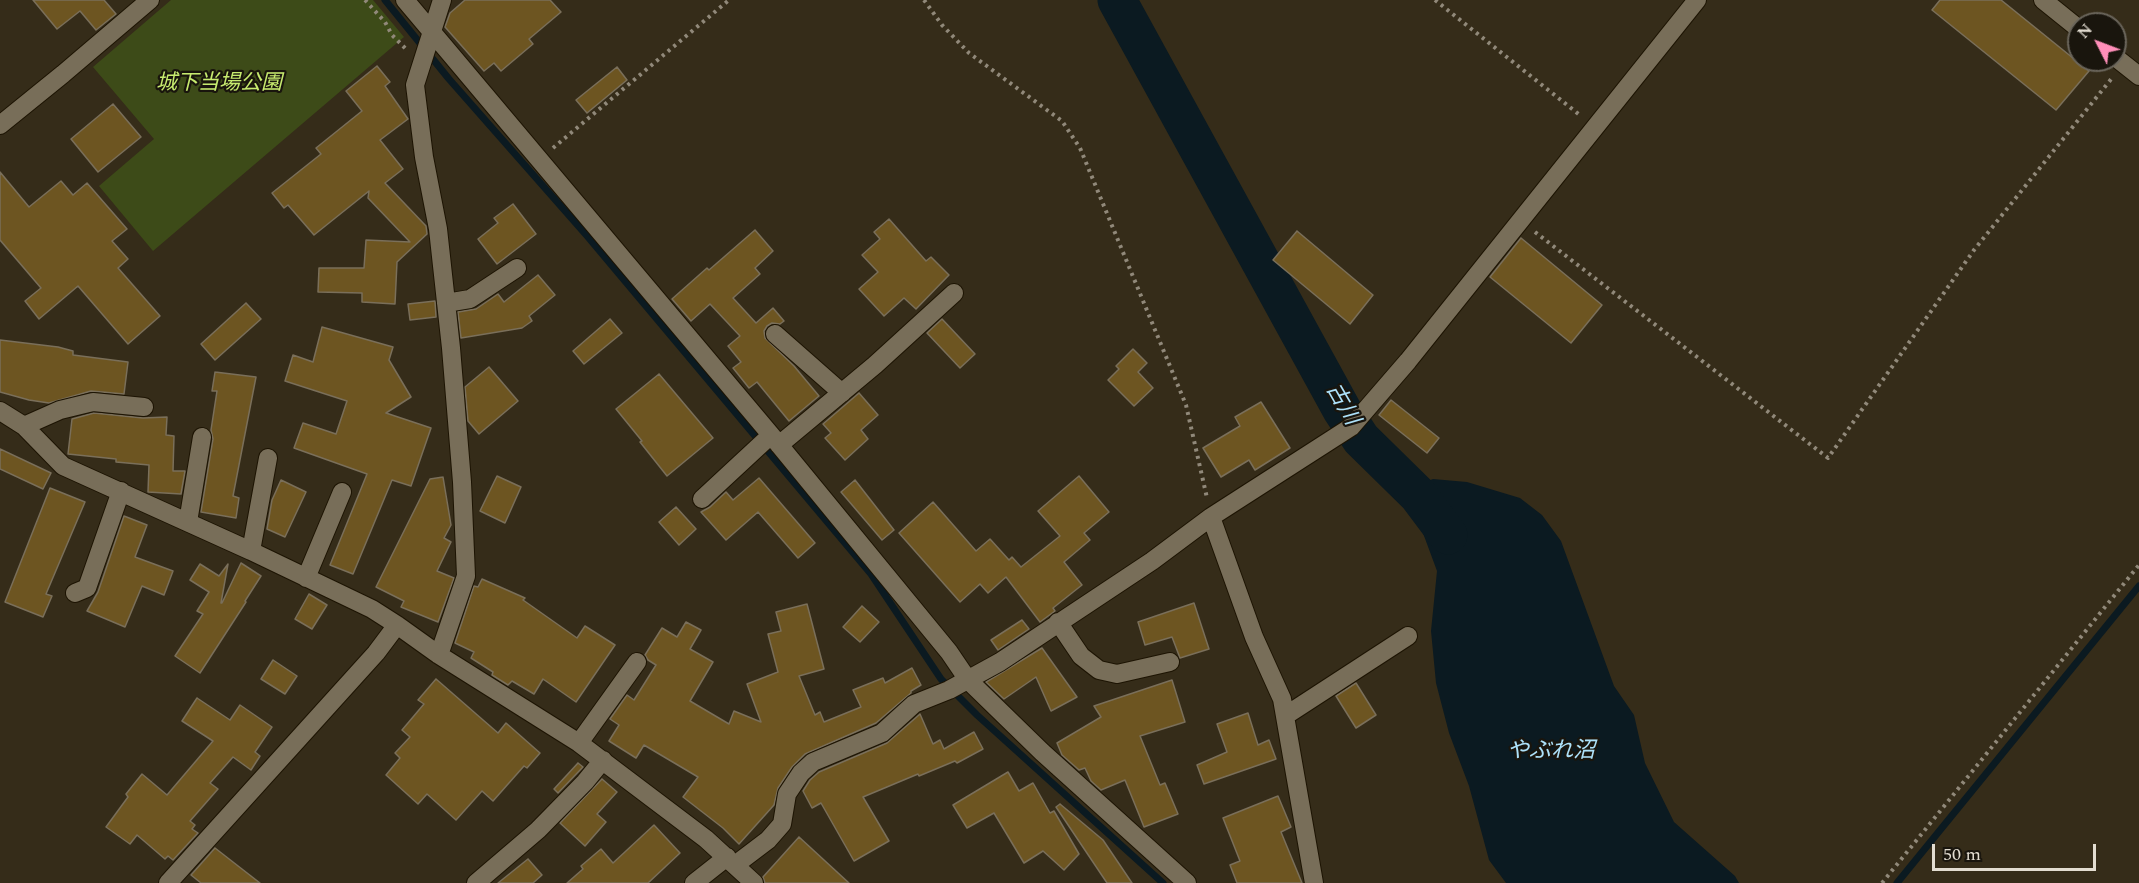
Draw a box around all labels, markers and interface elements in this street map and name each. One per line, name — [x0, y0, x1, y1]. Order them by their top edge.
north arrow — [2067, 12, 2127, 72]
text: N — [2072, 18, 2098, 44]
park label: 城下当場公園 — [156, 72, 282, 98]
water label: 古川 — [1319, 379, 1363, 431]
water label: やぶれ沼 — [1507, 740, 1595, 766]
scale bar — [1935, 832, 2098, 870]
text: 50 m — [1943, 841, 1981, 868]

